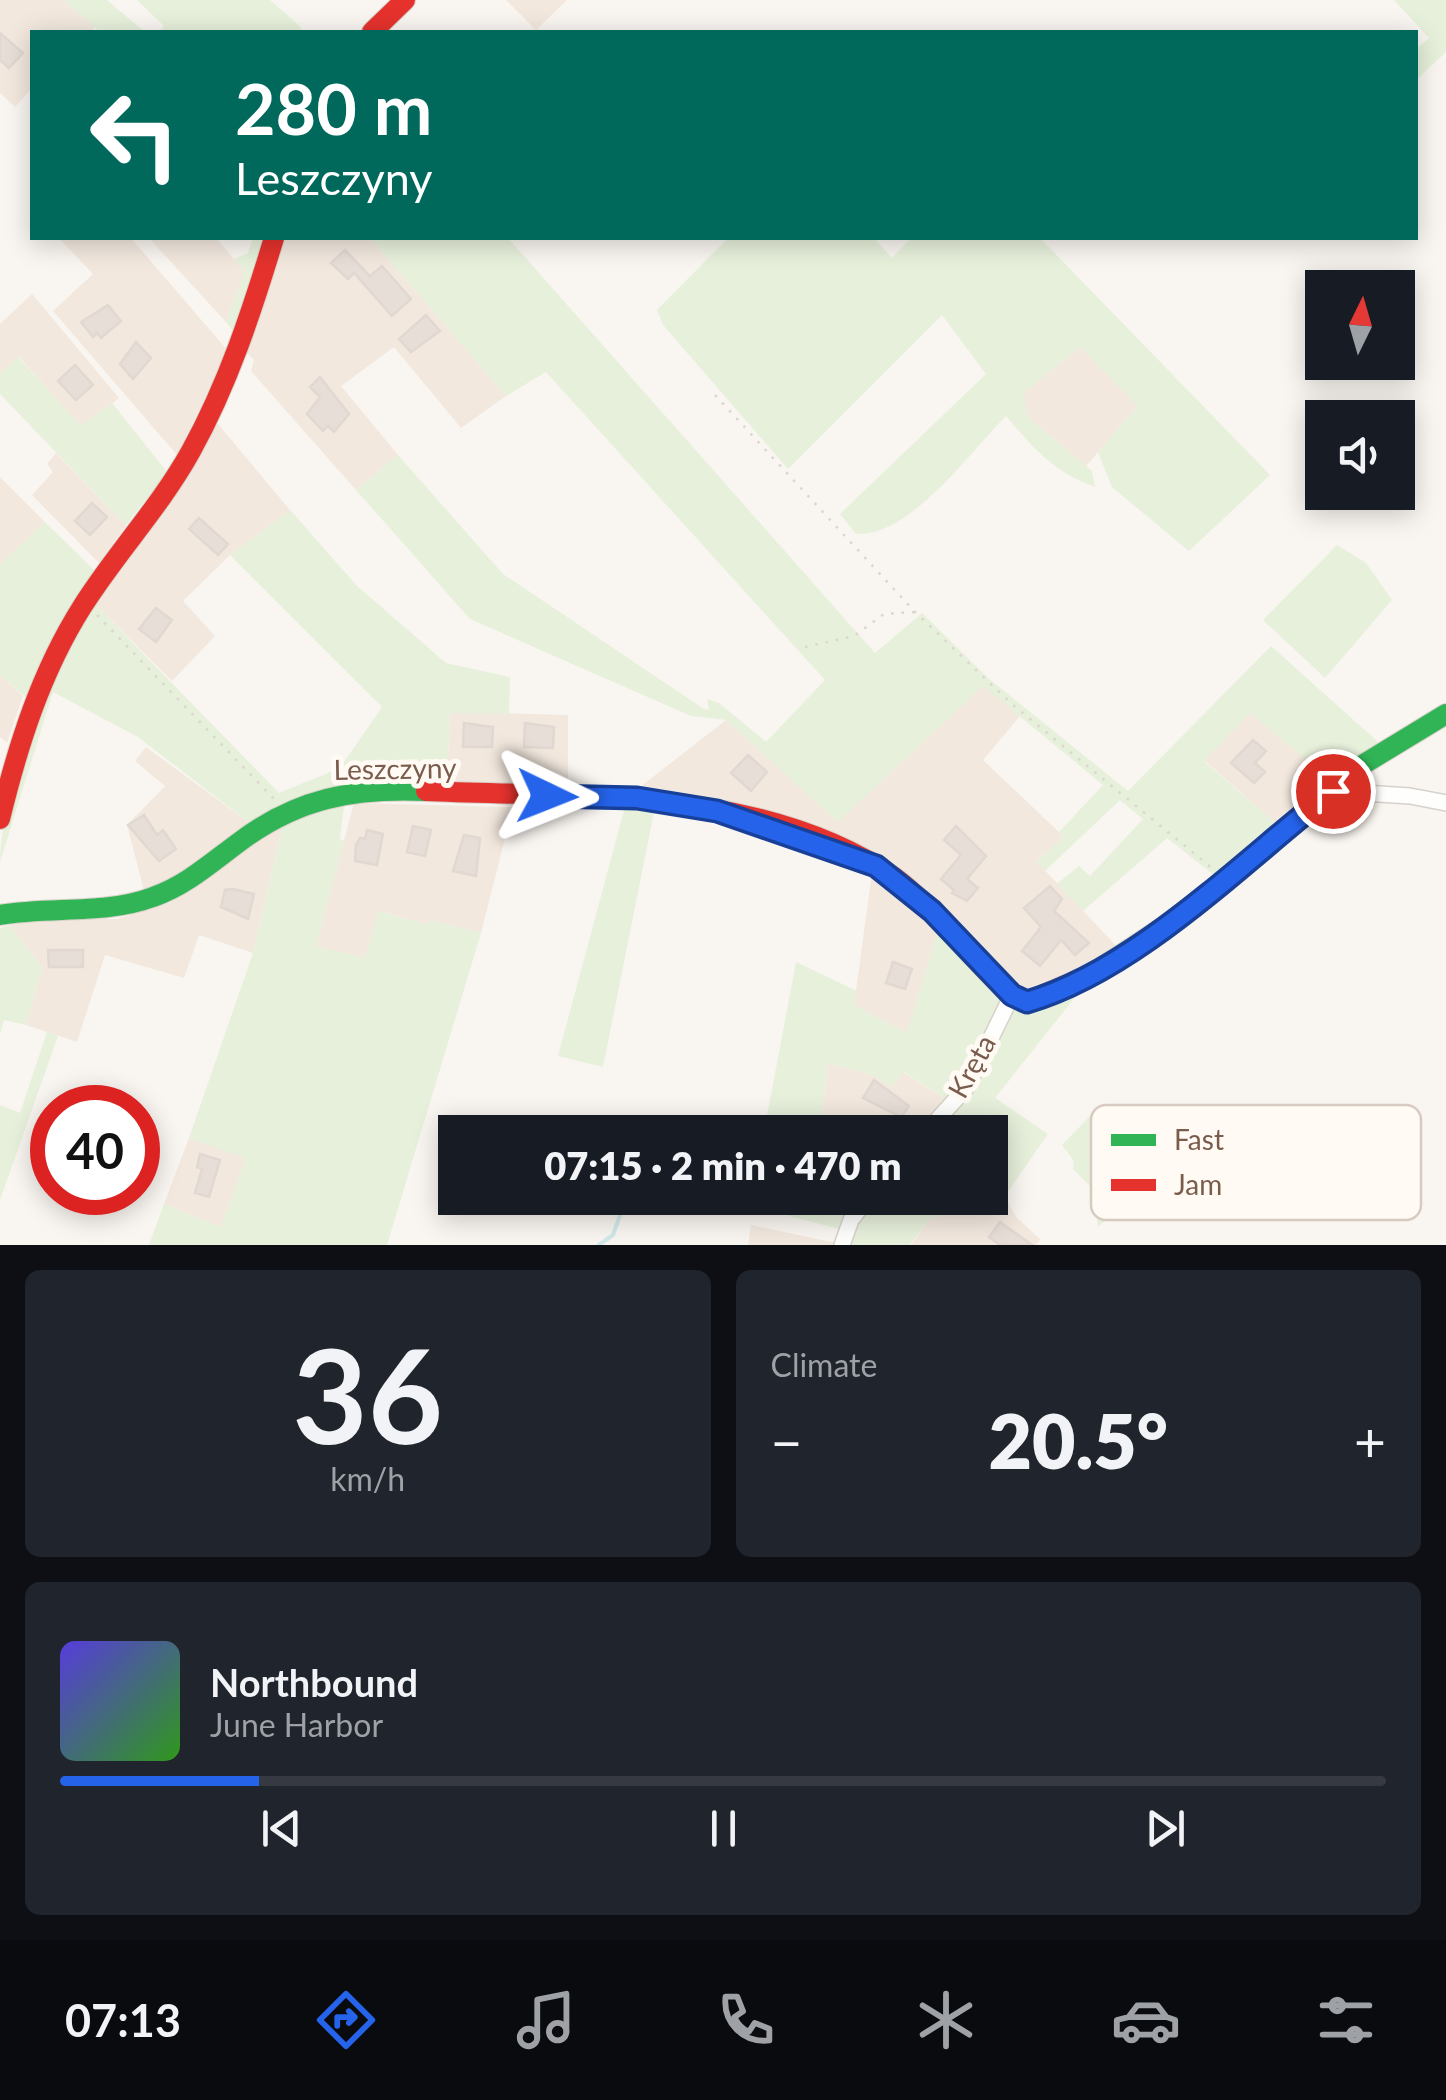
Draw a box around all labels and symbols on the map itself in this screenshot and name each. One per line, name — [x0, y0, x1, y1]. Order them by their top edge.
north arrow — [1305, 270, 1415, 380]
position arrow — [495, 744, 599, 848]
pin — [1291, 749, 1376, 834]
street label: Leszczyny — [333, 750, 457, 786]
street label: Kręta — [940, 1029, 1002, 1103]
speed limit sign: 40 — [30, 1085, 160, 1215]
legend — [1091, 1105, 1421, 1220]
text: Fast — [1174, 1122, 1224, 1156]
text: Jam — [1174, 1167, 1222, 1201]

